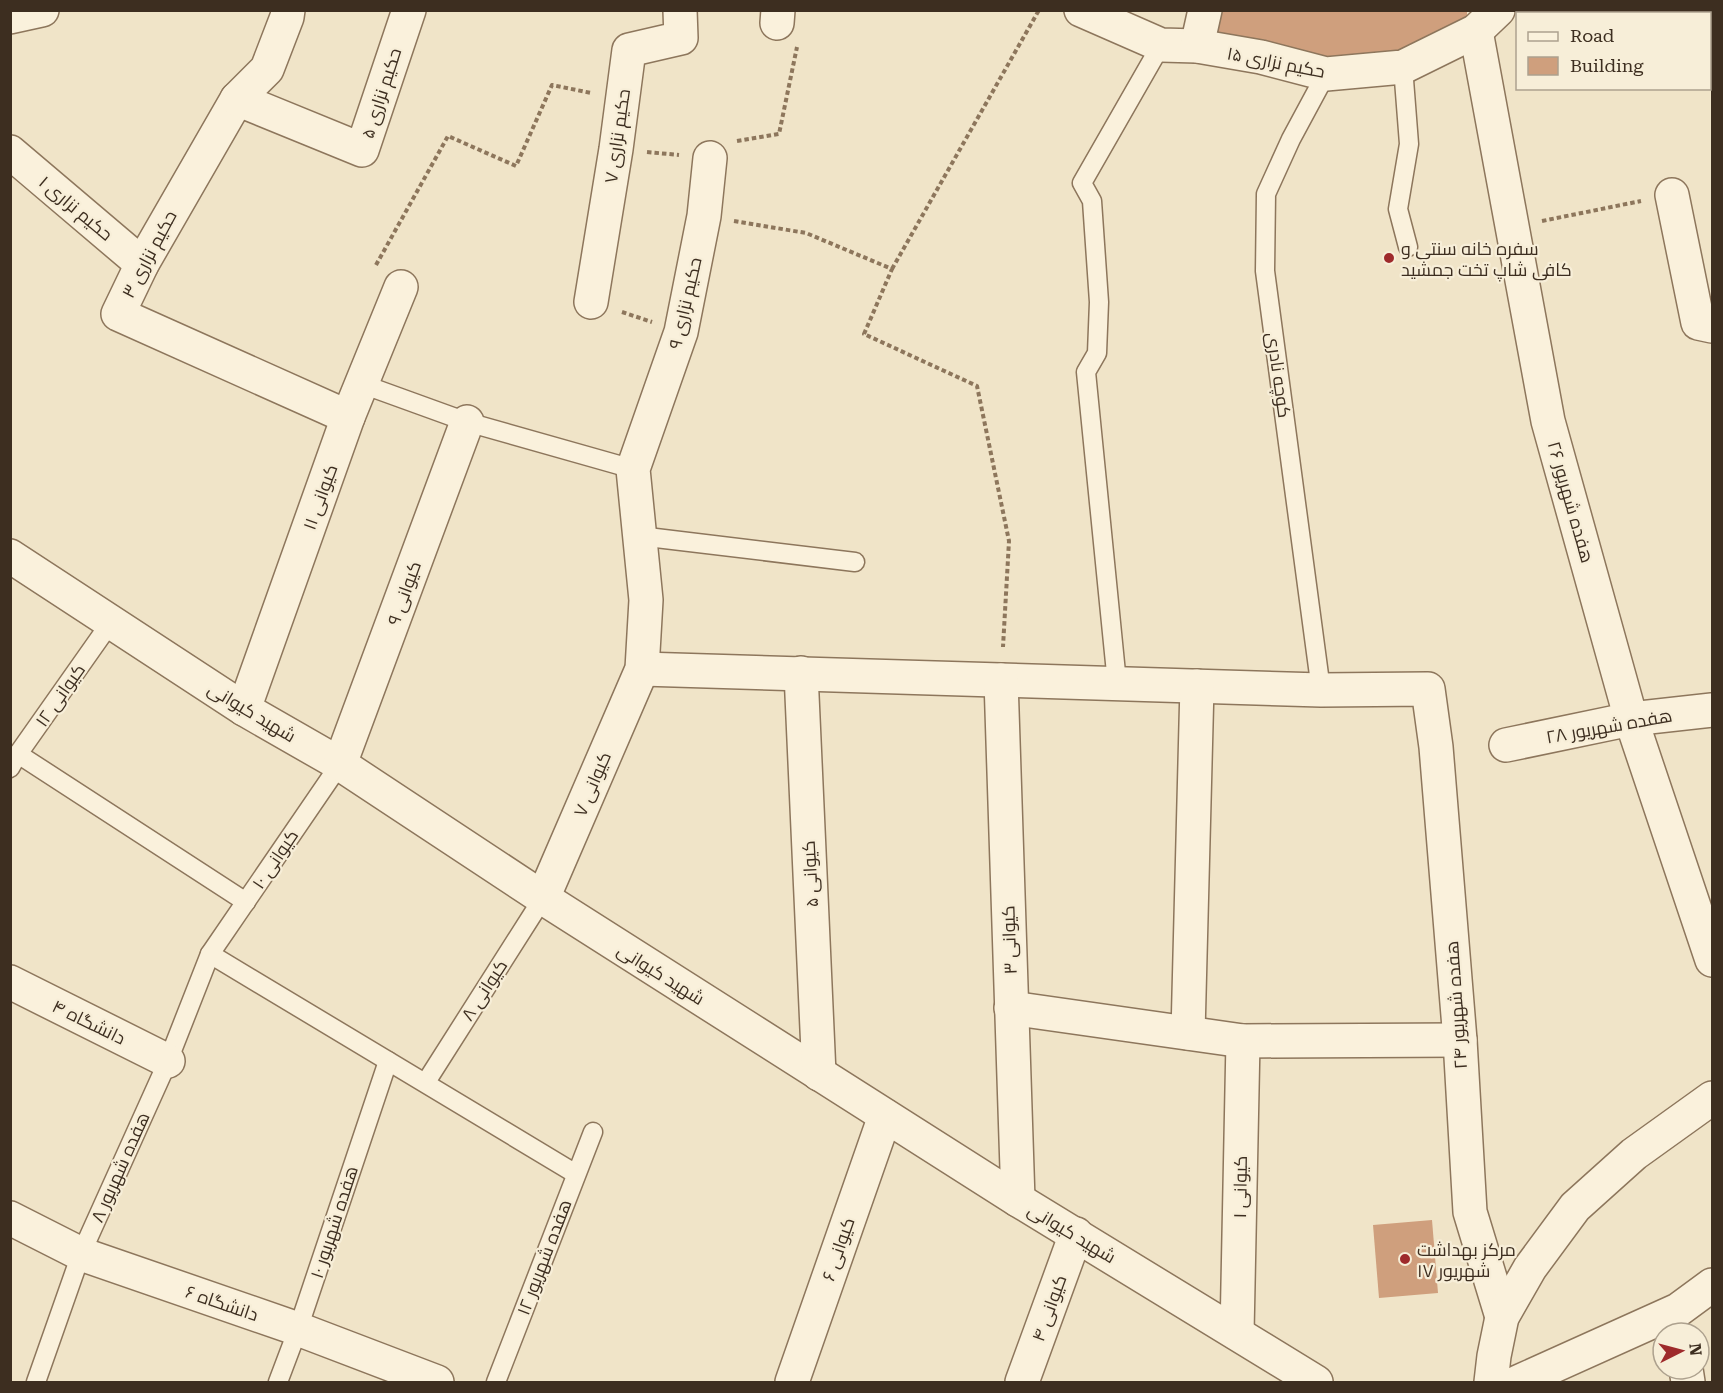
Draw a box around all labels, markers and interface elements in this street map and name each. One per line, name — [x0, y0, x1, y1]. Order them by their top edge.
legend — [1516, 12, 1711, 90]
text: Road — [1570, 25, 1615, 46]
street label: حکیم نزاری ۱۵ — [1225, 42, 1327, 84]
street label: حکیم نزاری ۵ — [357, 45, 407, 141]
text: Building — [1570, 55, 1644, 76]
street label: حکیم نزاری ۷ — [600, 87, 636, 185]
street label: حکیم نزاری ۱ — [34, 171, 117, 246]
street label: حکیم نزاری ۳ — [117, 207, 183, 302]
place label: سفره خانه سنتی و کافی شاپ تخت جمشید — [1401, 238, 1572, 282]
marker: سفره خانه سنتی و کافی شاپ تخت جمشید — [1382, 251, 1396, 265]
street label: حکیم نزاری ۹ — [664, 255, 708, 351]
street label: کوچه نادری — [1261, 331, 1295, 419]
street label: هفده شهریور ۲۶ — [1543, 439, 1598, 565]
street label: کیوانی ۱۱ — [298, 461, 342, 533]
street label: کیوانی ۹ — [383, 558, 426, 628]
street label: کیوانی ۱۲ — [31, 659, 90, 731]
street label: شهید کیوانی — [204, 678, 300, 747]
street label: هفده شهریور ۲۸ — [1544, 705, 1674, 748]
street label: کیوانی ۷ — [569, 748, 616, 820]
street label: کیوانی ۱۰ — [248, 825, 303, 893]
street label: کیوانی ۵ — [798, 840, 823, 908]
street label: کیوانی ۳ — [997, 905, 1022, 975]
street label: شهید کیوانی — [613, 939, 708, 1010]
street label: هفده شهریور ۲۴ — [1441, 940, 1472, 1070]
street label: کیوانی ۸ — [457, 956, 512, 1025]
street label: دانشگاه ۴ — [49, 995, 129, 1049]
street label: هفده شهریور ۸ — [86, 1109, 155, 1226]
street label: کیوانی ۱ — [1229, 1156, 1252, 1219]
street label: هفده شهریور ۱۰ — [306, 1163, 363, 1281]
street label: هفده شهریور ۱۲ — [512, 1196, 577, 1318]
street label: شهید کیوانی — [1024, 1199, 1120, 1268]
street label: کیوانی ۶ — [817, 1215, 860, 1284]
place label: مرکز بهداشت ۱۷ شهریور — [1417, 1239, 1516, 1282]
marker: مرکز بهداشت ۱۷ شهریور — [1398, 1252, 1412, 1266]
street label: کیوانی ۴ — [1027, 1272, 1072, 1344]
street label: دانشگاه ۶ — [183, 1281, 261, 1325]
north arrow — [1651, 1321, 1711, 1381]
text: N — [1685, 1342, 1706, 1357]

